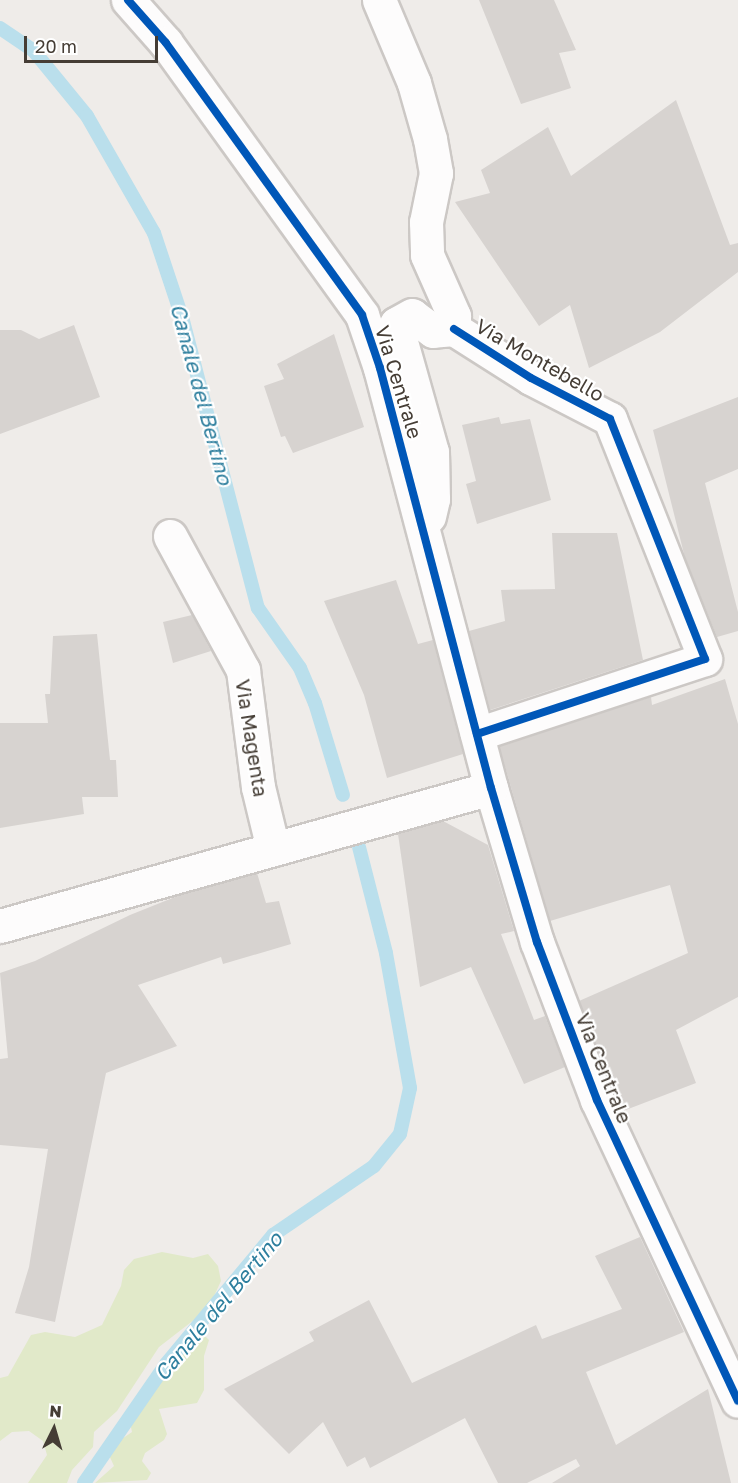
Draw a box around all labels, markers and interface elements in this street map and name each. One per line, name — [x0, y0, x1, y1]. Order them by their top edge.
scale bar — [27, 24, 160, 62]
text: 20 m — [35, 35, 77, 57]
water label: Canale del Bertino — [166, 301, 238, 487]
street label: Via Montebello — [471, 313, 609, 407]
street label: Via Centrale — [370, 323, 428, 441]
street label: Via Magenta — [231, 677, 273, 799]
street label: Via Centrale — [571, 1009, 637, 1127]
water label: Canale del Bertino — [148, 1227, 288, 1385]
north arrow — [24, 1399, 84, 1459]
text: N — [49, 1401, 62, 1422]

